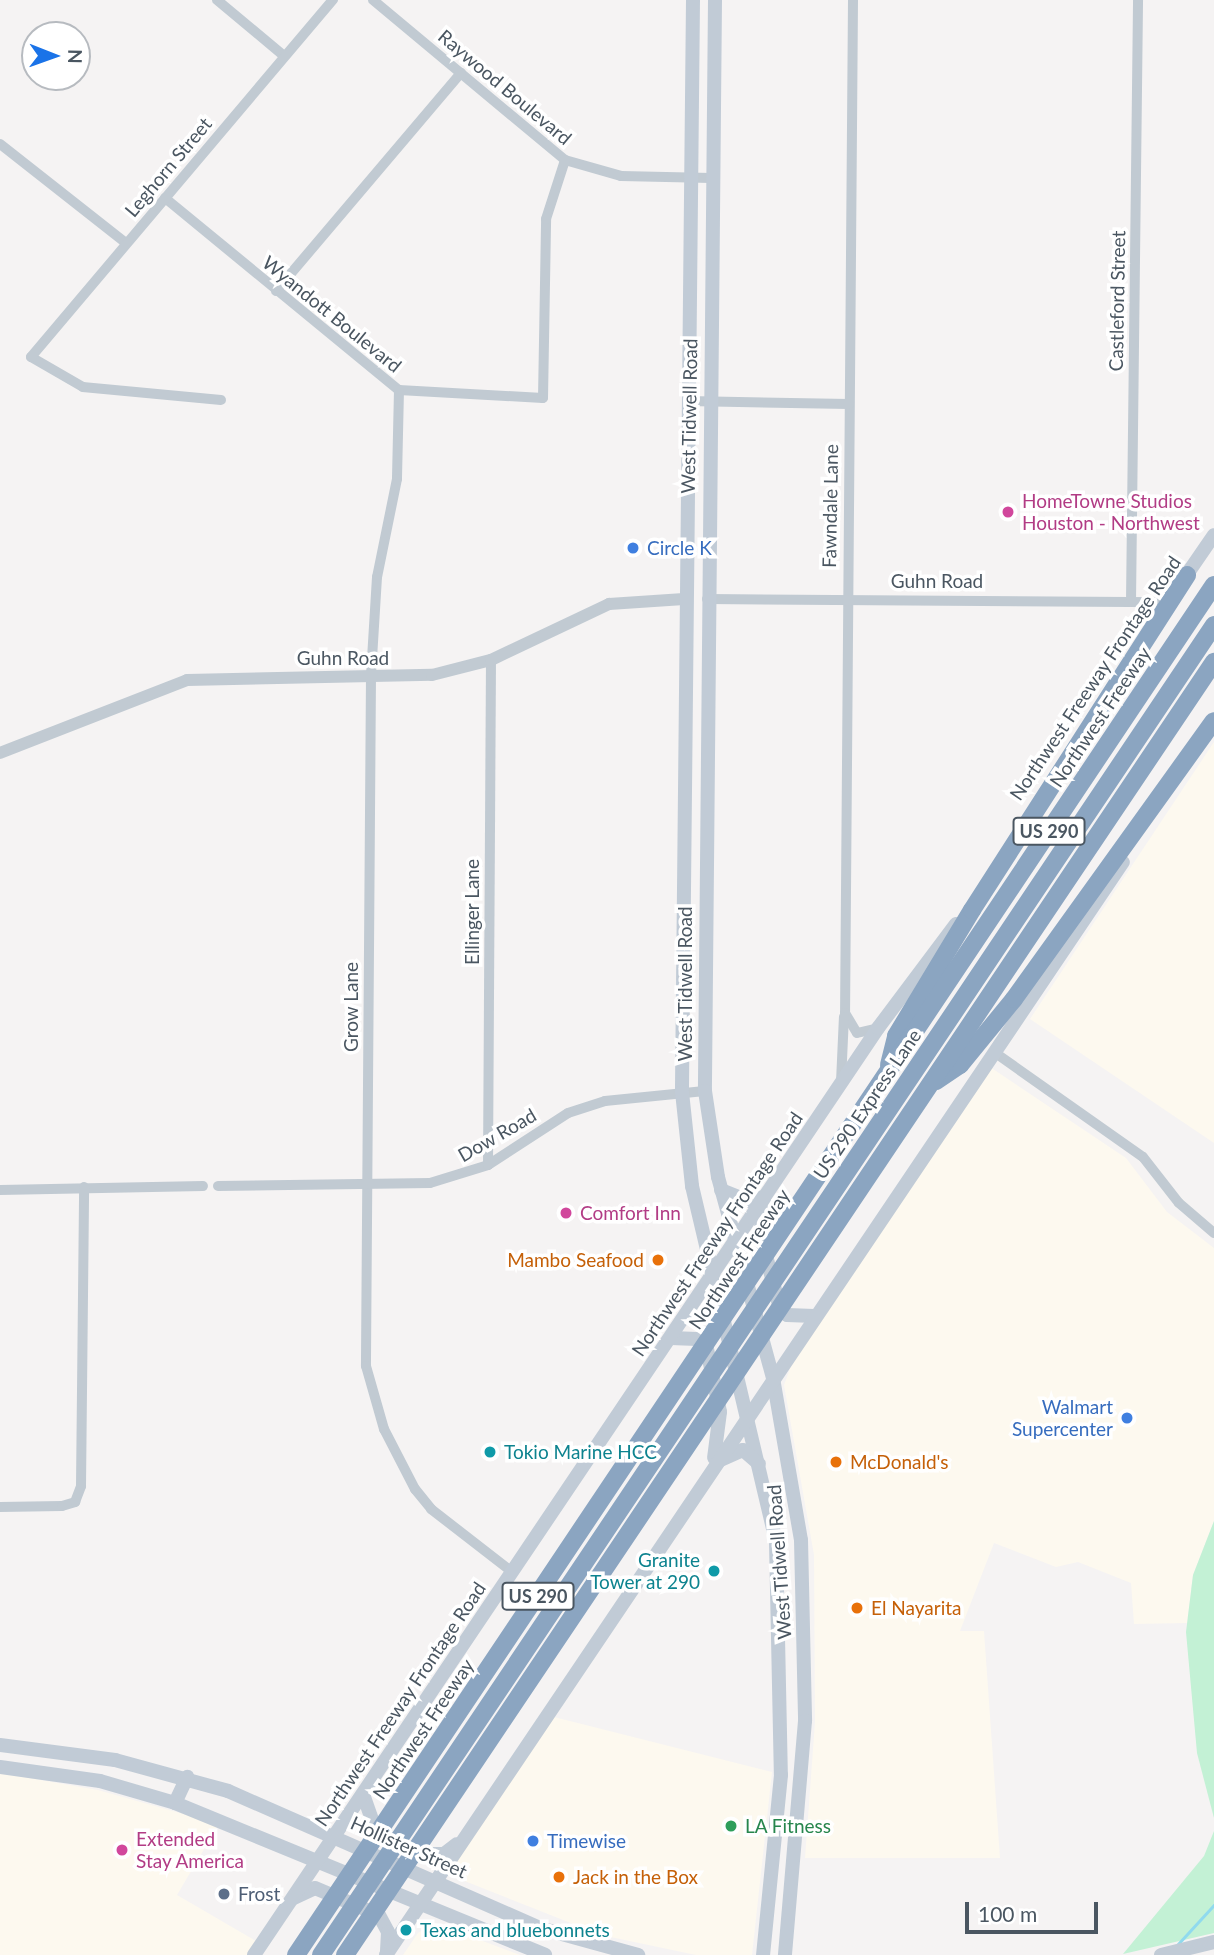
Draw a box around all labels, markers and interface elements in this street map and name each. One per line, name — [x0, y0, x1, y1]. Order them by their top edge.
north arrow — [21, 21, 91, 91]
street label: Raywood Boulevard — [434, 25, 576, 149]
text: N — [64, 49, 87, 64]
street label: Leghorn Street — [120, 113, 216, 221]
street label: Castleford Street — [1104, 230, 1130, 372]
street label: Wyandott Boulevard — [258, 251, 406, 377]
street label: West Tidwell Road — [676, 338, 702, 494]
street label: Fawndale Lane — [818, 444, 842, 568]
place label: HomeTowne Studios Houston - Northwest — [1022, 490, 1200, 534]
marker: HomeTowne Studios Houston - Northwest — [1000, 504, 1016, 520]
place label: Circle K — [647, 537, 712, 559]
marker: Circle K — [625, 540, 641, 556]
street label: Northwest Freeway Frontage Road — [1005, 551, 1185, 805]
street label: Guhn Road — [891, 570, 983, 592]
street label: Northwest Freeway — [1045, 643, 1155, 791]
street label: Guhn Road — [297, 647, 389, 669]
road number: US 290 — [1012, 816, 1086, 846]
street label: Ellinger Lane — [461, 859, 483, 965]
street label: West Tidwell Road — [674, 906, 696, 1062]
street label: Grow Lane — [340, 962, 362, 1052]
street label: US 290 Express Lane — [808, 1025, 926, 1183]
street label: Dow Road — [454, 1103, 540, 1167]
street label: Northwest Freeway Frontage Road — [627, 1107, 807, 1361]
street label: Northwest Freeway — [684, 1185, 794, 1333]
place label: Comfort Inn — [580, 1202, 681, 1224]
marker: Comfort Inn — [558, 1205, 574, 1221]
place label: Mambo Seafood — [507, 1249, 644, 1271]
marker: Mambo Seafood — [650, 1252, 666, 1268]
place label: Walmart Supercenter — [1012, 1396, 1113, 1440]
marker: Walmart Supercenter — [1119, 1410, 1135, 1426]
place label: Tokio Marine HCC — [504, 1441, 657, 1463]
marker: Tokio Marine HCC — [482, 1444, 498, 1460]
place label: McDonald's — [850, 1451, 949, 1473]
marker: McDonald's — [828, 1454, 844, 1470]
street label: West Tidwell Road — [762, 1484, 796, 1640]
place label: Granite Tower at 290 — [590, 1549, 700, 1593]
marker: Granite Tower at 290 — [706, 1563, 722, 1579]
street label: Northwest Freeway Frontage Road — [310, 1577, 490, 1831]
road number: US 290 — [501, 1582, 575, 1610]
place label: El Nayarita — [871, 1597, 961, 1619]
marker: El Nayarita — [849, 1600, 865, 1616]
street label: Northwest Freeway — [368, 1655, 478, 1803]
street label: Hollister Street — [347, 1811, 471, 1883]
place label: LA Fitness — [745, 1815, 832, 1837]
marker: LA Fitness — [723, 1818, 739, 1834]
place label: Extended Stay America — [136, 1828, 245, 1872]
place label: Timewise — [547, 1830, 626, 1852]
marker: Timewise — [525, 1833, 541, 1849]
marker: Extended Stay America — [114, 1842, 130, 1858]
place label: Jack in the Box — [573, 1866, 698, 1888]
marker: Jack in the Box — [551, 1869, 567, 1885]
place label: Frost — [238, 1883, 280, 1905]
marker: Frost — [216, 1886, 232, 1902]
scale bar — [969, 1888, 1102, 1932]
text: 100 m — [978, 1901, 1037, 1926]
place label: Texas and bluebonnets — [420, 1919, 610, 1941]
marker: Texas and bluebonnets — [398, 1922, 414, 1938]

